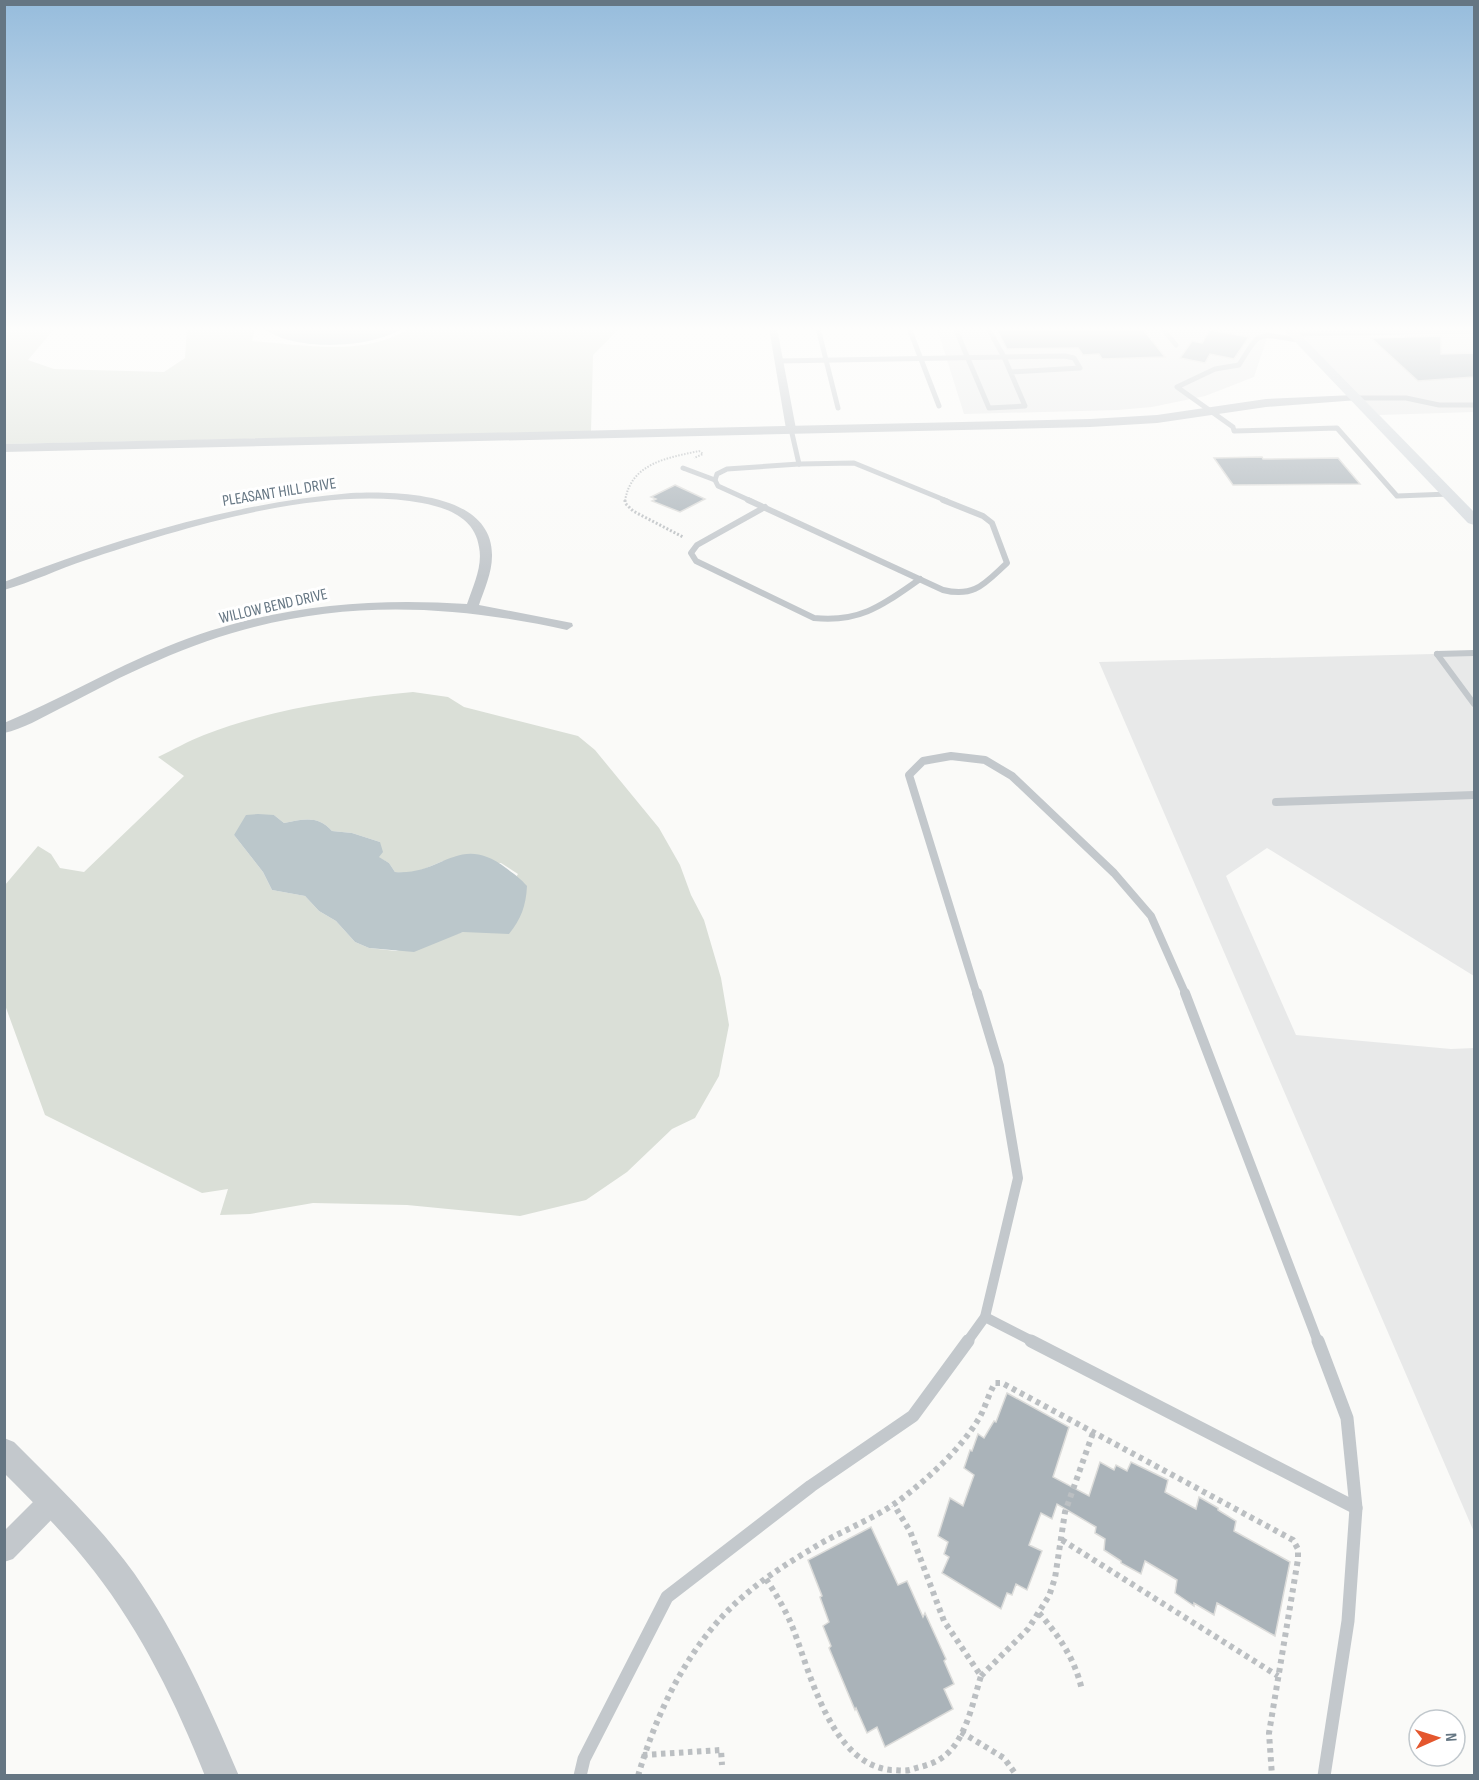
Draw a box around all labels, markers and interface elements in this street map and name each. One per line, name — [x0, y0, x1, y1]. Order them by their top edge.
street label: PLEASANT HILL DRIVE — [221, 474, 337, 511]
street label: WILLOW BEND DRIVE — [217, 585, 329, 628]
north arrow — [1407, 1708, 1467, 1768]
text: N — [1441, 1733, 1460, 1742]

